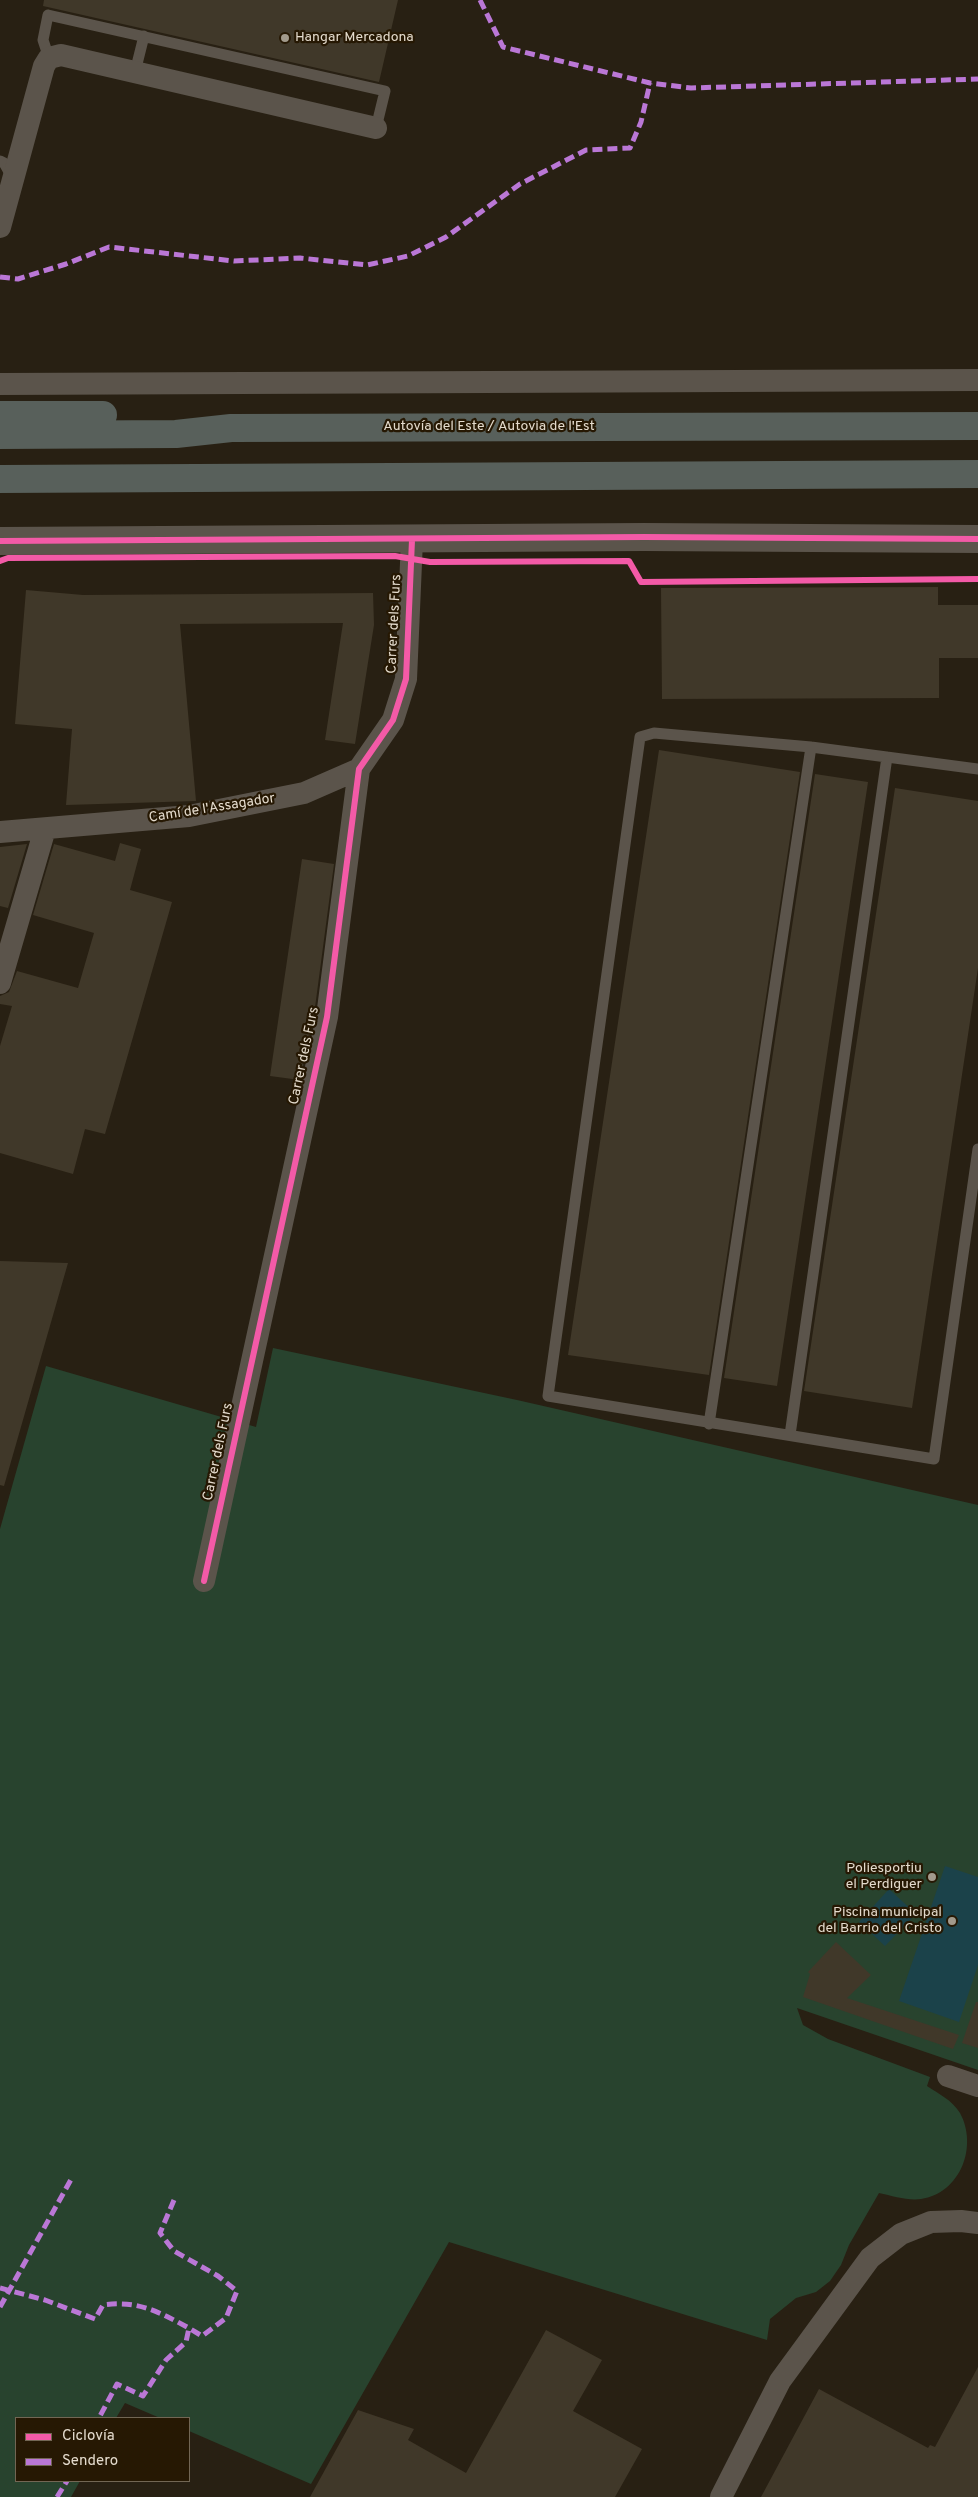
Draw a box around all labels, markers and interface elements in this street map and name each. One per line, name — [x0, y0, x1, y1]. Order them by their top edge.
place label: Hangar Mercadona — [295, 30, 414, 46]
marker: Hangar Mercadona — [279, 32, 291, 44]
street label: Autovía del Este / Autovia de l'Est — [383, 419, 595, 435]
street label: Carrer dels Furs — [384, 574, 406, 674]
street label: Camí de l'Assagador — [148, 791, 276, 827]
street label: Carrer dels Furs — [286, 1006, 324, 1106]
street label: Carrer dels Furs — [200, 1402, 238, 1502]
place label: Poliesportiu el Perdiguer — [846, 1861, 922, 1894]
marker: Poliesportiu el Perdiguer — [926, 1871, 938, 1883]
place label: Piscina municipal del Barrio del Cristo — [818, 1905, 942, 1938]
marker: Piscina municipal del Barrio del Cristo — [946, 1915, 958, 1927]
legend — [15, 2417, 190, 2482]
text: Ciclovía — [62, 2427, 115, 2446]
text: Sendero — [62, 2452, 118, 2471]

